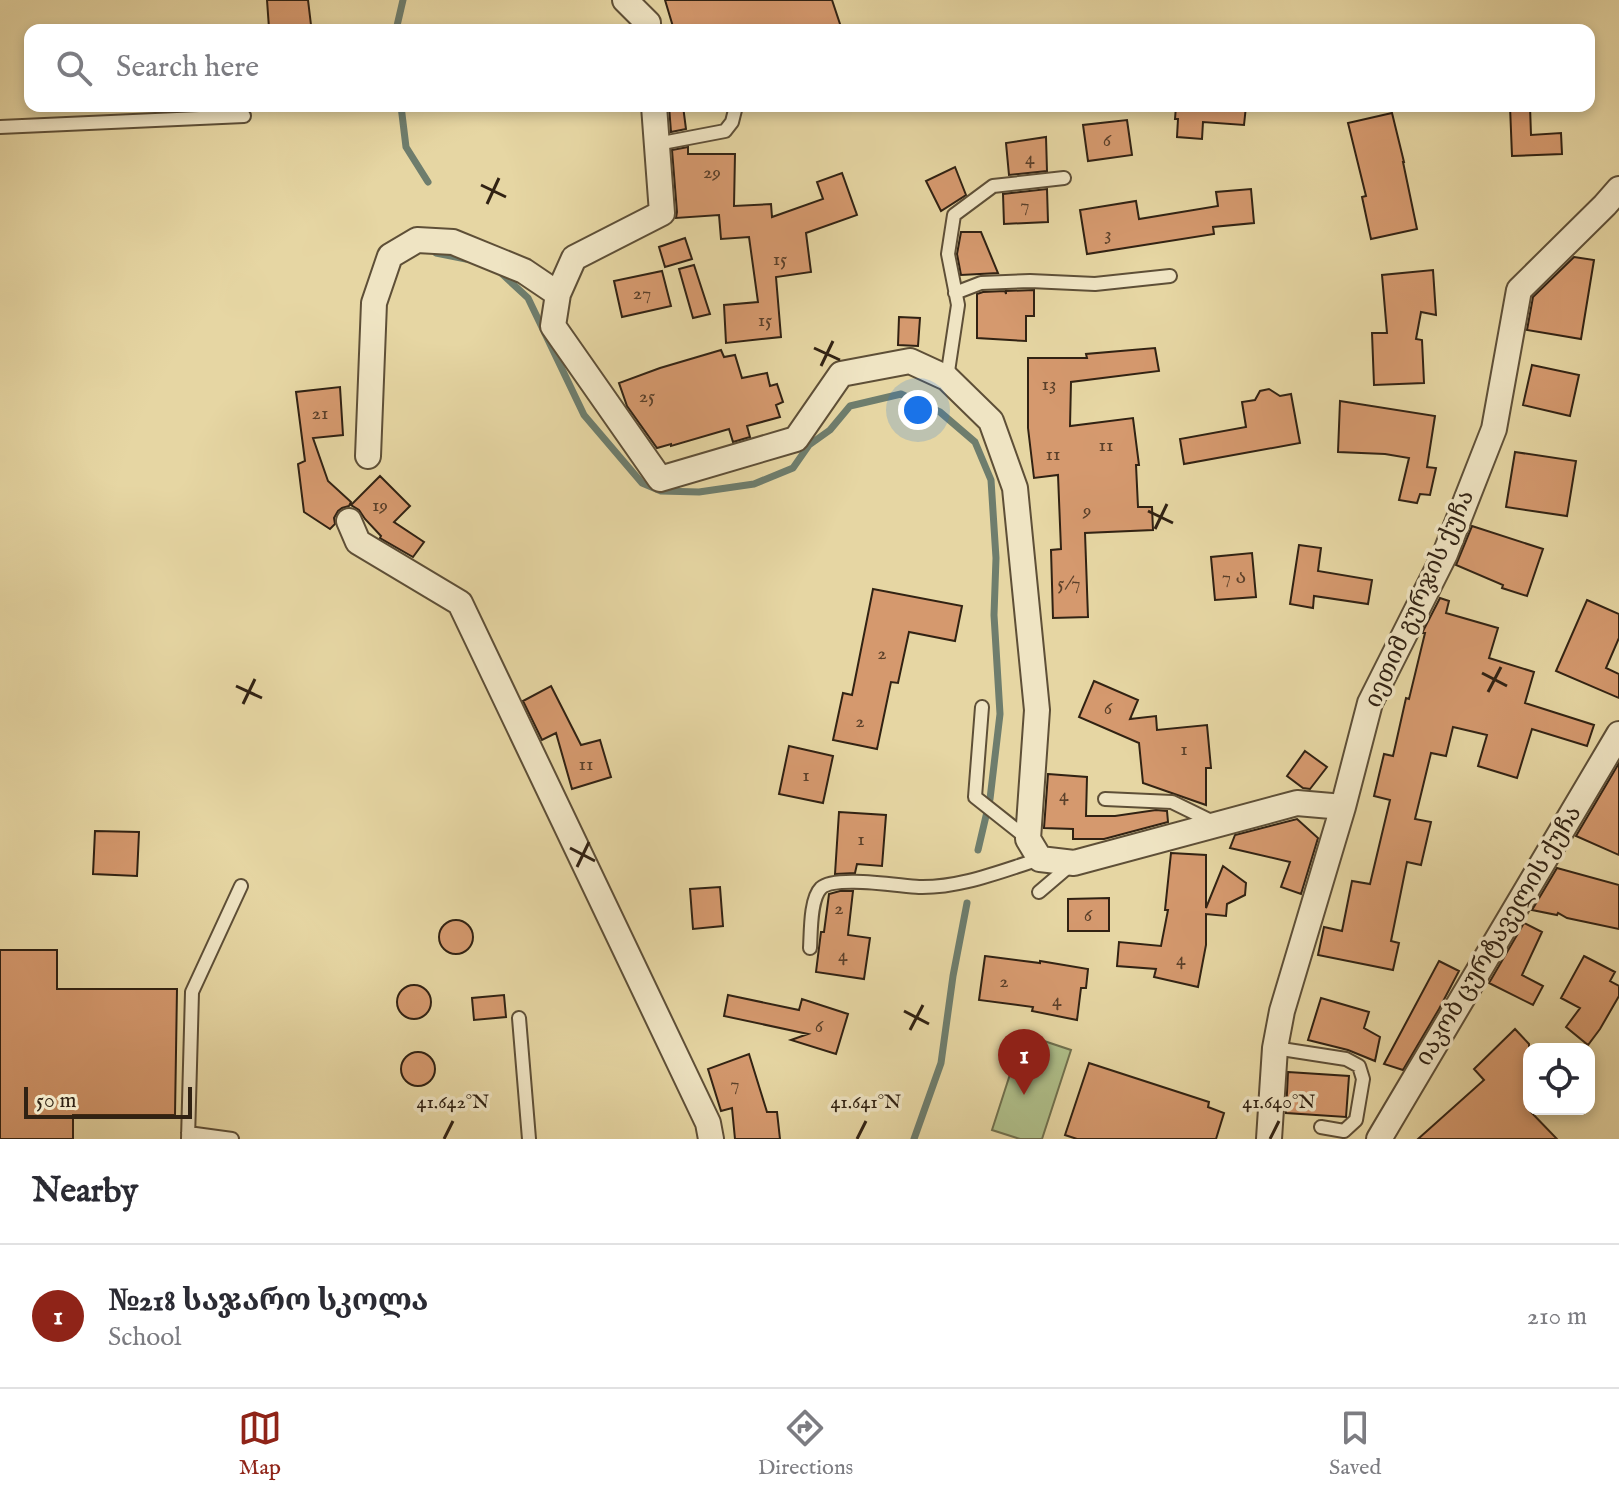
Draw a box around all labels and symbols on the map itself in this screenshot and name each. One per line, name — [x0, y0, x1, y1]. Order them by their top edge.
house number: 6 — [1103, 128, 1112, 153]
house number: 4 — [1025, 146, 1035, 171]
house number: 29 — [703, 160, 721, 185]
house number: 7 — [1020, 193, 1030, 218]
house number: 3 — [1104, 222, 1112, 247]
house number: 15 — [773, 247, 787, 272]
house number: 27 — [633, 281, 651, 306]
house number: 15 — [758, 308, 772, 333]
house number: 13 — [1042, 372, 1056, 397]
house number: 25 — [639, 384, 655, 409]
your location — [898, 390, 938, 430]
house number: 21 — [312, 401, 328, 426]
house number: 11 — [1099, 433, 1113, 458]
house number: 11 — [1046, 442, 1060, 467]
street label: იეთიმ გურჯის ქუჩა — [1358, 485, 1482, 713]
house number: 19 — [372, 493, 388, 518]
house number: 9 — [1082, 498, 1091, 523]
house number: 7 ა — [1222, 565, 1246, 590]
house number: 5/7 — [1057, 571, 1081, 596]
house number: 2 — [877, 641, 887, 666]
house number: 6 — [1104, 696, 1113, 721]
house number: 2 — [855, 709, 865, 734]
house number: 1 — [1180, 737, 1188, 762]
house number: 11 — [579, 752, 593, 777]
house number: 1 — [802, 763, 810, 788]
house number: 4 — [1059, 783, 1069, 808]
street label: იაკობ ცურტაველის ქუჩა — [1409, 800, 1589, 1072]
house number: 1 — [857, 827, 865, 852]
house number: 2 — [834, 896, 844, 921]
house number: 6 — [1084, 903, 1093, 928]
house number: 4 — [838, 943, 848, 968]
house number: 4 — [1176, 947, 1186, 972]
house number: 2 — [999, 969, 1009, 994]
house number: 4 — [1052, 988, 1062, 1013]
house number: 6 — [815, 1014, 824, 1039]
pin: 1 — [998, 1029, 1050, 1095]
house number: 7 — [730, 1072, 740, 1097]
scale bar — [24, 1083, 192, 1119]
text: 41.642°N — [417, 1090, 489, 1115]
text: 41.641°N — [831, 1090, 901, 1115]
text: 41.640°N — [1242, 1090, 1316, 1115]

